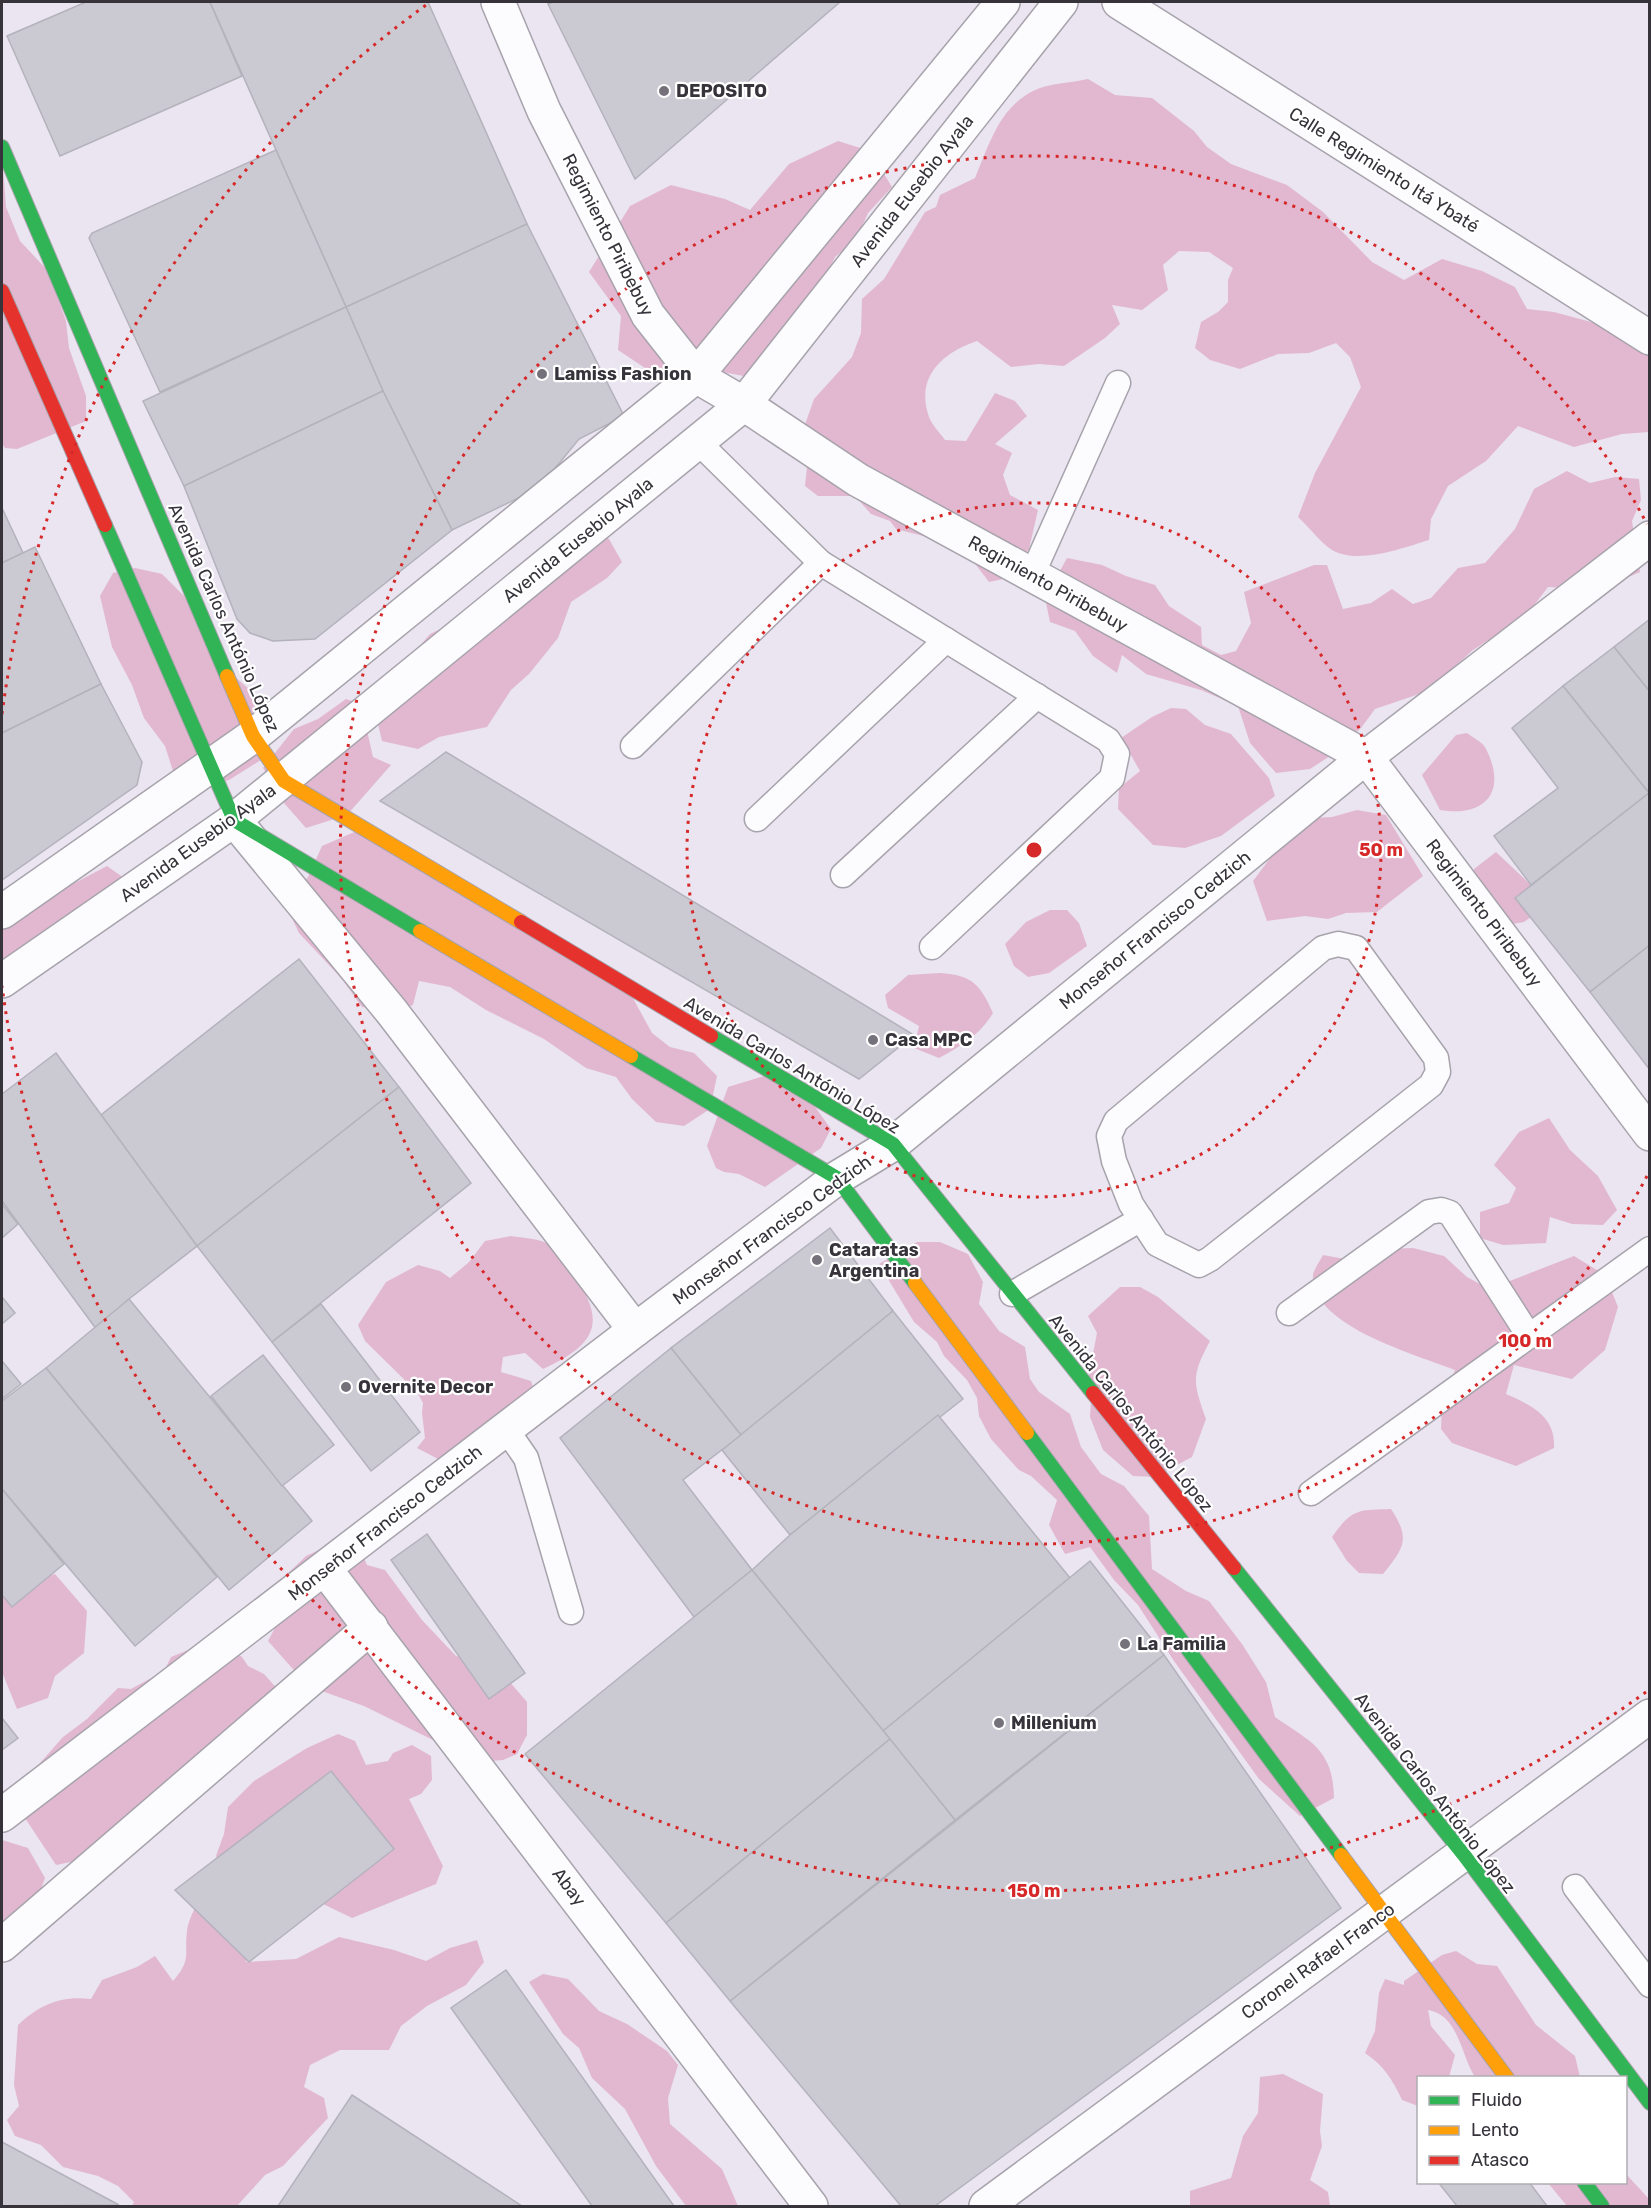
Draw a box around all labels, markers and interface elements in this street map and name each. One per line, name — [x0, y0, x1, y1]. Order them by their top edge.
place label: DEPOSITO — [676, 80, 767, 102]
marker: DEPOSITO — [657, 84, 671, 98]
street label: Calle Regimiento Itá Ybaté — [1285, 102, 1483, 238]
street label: Avenida Eusebio Ayala — [846, 111, 978, 271]
street label: Regimiento Piribebuy — [558, 150, 659, 320]
place label: Lamiss Fashion — [554, 363, 692, 385]
marker: Lamiss Fashion — [535, 367, 549, 381]
street label: Avenida Eusebio Ayala — [498, 473, 658, 607]
street label: Avenida Carlos António López — [163, 500, 285, 736]
street label: Regimiento Piribebuy — [964, 531, 1132, 637]
street label: Avenida Eusebio Ayala — [116, 779, 280, 907]
street label: Regimiento Piribebuy — [1421, 835, 1547, 991]
text: 50 m — [1359, 839, 1403, 861]
centre of rings — [1024, 840, 1044, 860]
street label: Monseñor Francisco Cedzich — [1055, 846, 1255, 1014]
street label: Avenida Carlos António López — [680, 992, 904, 1138]
place label: Casa MPC — [885, 1029, 973, 1051]
marker: Casa MPC — [866, 1033, 880, 1047]
street label: Monseñor Francisco Cedzich — [668, 1151, 876, 1309]
place label: Cataratas Argentina — [829, 1239, 919, 1282]
marker: Cataratas Argentina — [810, 1253, 824, 1267]
street label: Avenida Carlos António López — [1044, 1309, 1218, 1517]
text: 100 m — [1498, 1330, 1552, 1352]
place label: Overnite Decor — [358, 1376, 493, 1398]
marker: Overnite Decor — [339, 1380, 353, 1394]
street label: Monseñor Francisco Cedzich — [284, 1440, 486, 1606]
place label: La Familia — [1137, 1633, 1226, 1655]
marker: La Familia — [1118, 1637, 1132, 1651]
street label: Avenida Carlos António López — [1350, 1688, 1520, 1898]
place label: Millenium — [1011, 1712, 1097, 1734]
marker: Millenium — [992, 1716, 1006, 1730]
street label: Abay — [547, 1863, 591, 1911]
text: 150 m — [1007, 1880, 1061, 1902]
street label: Coronel Rafael Franco — [1237, 1898, 1399, 2024]
legend — [1417, 2076, 1627, 2184]
text: Fluido — [1471, 2089, 1522, 2111]
text: Lento — [1471, 2119, 1519, 2141]
text: Atasco — [1471, 2149, 1529, 2171]

